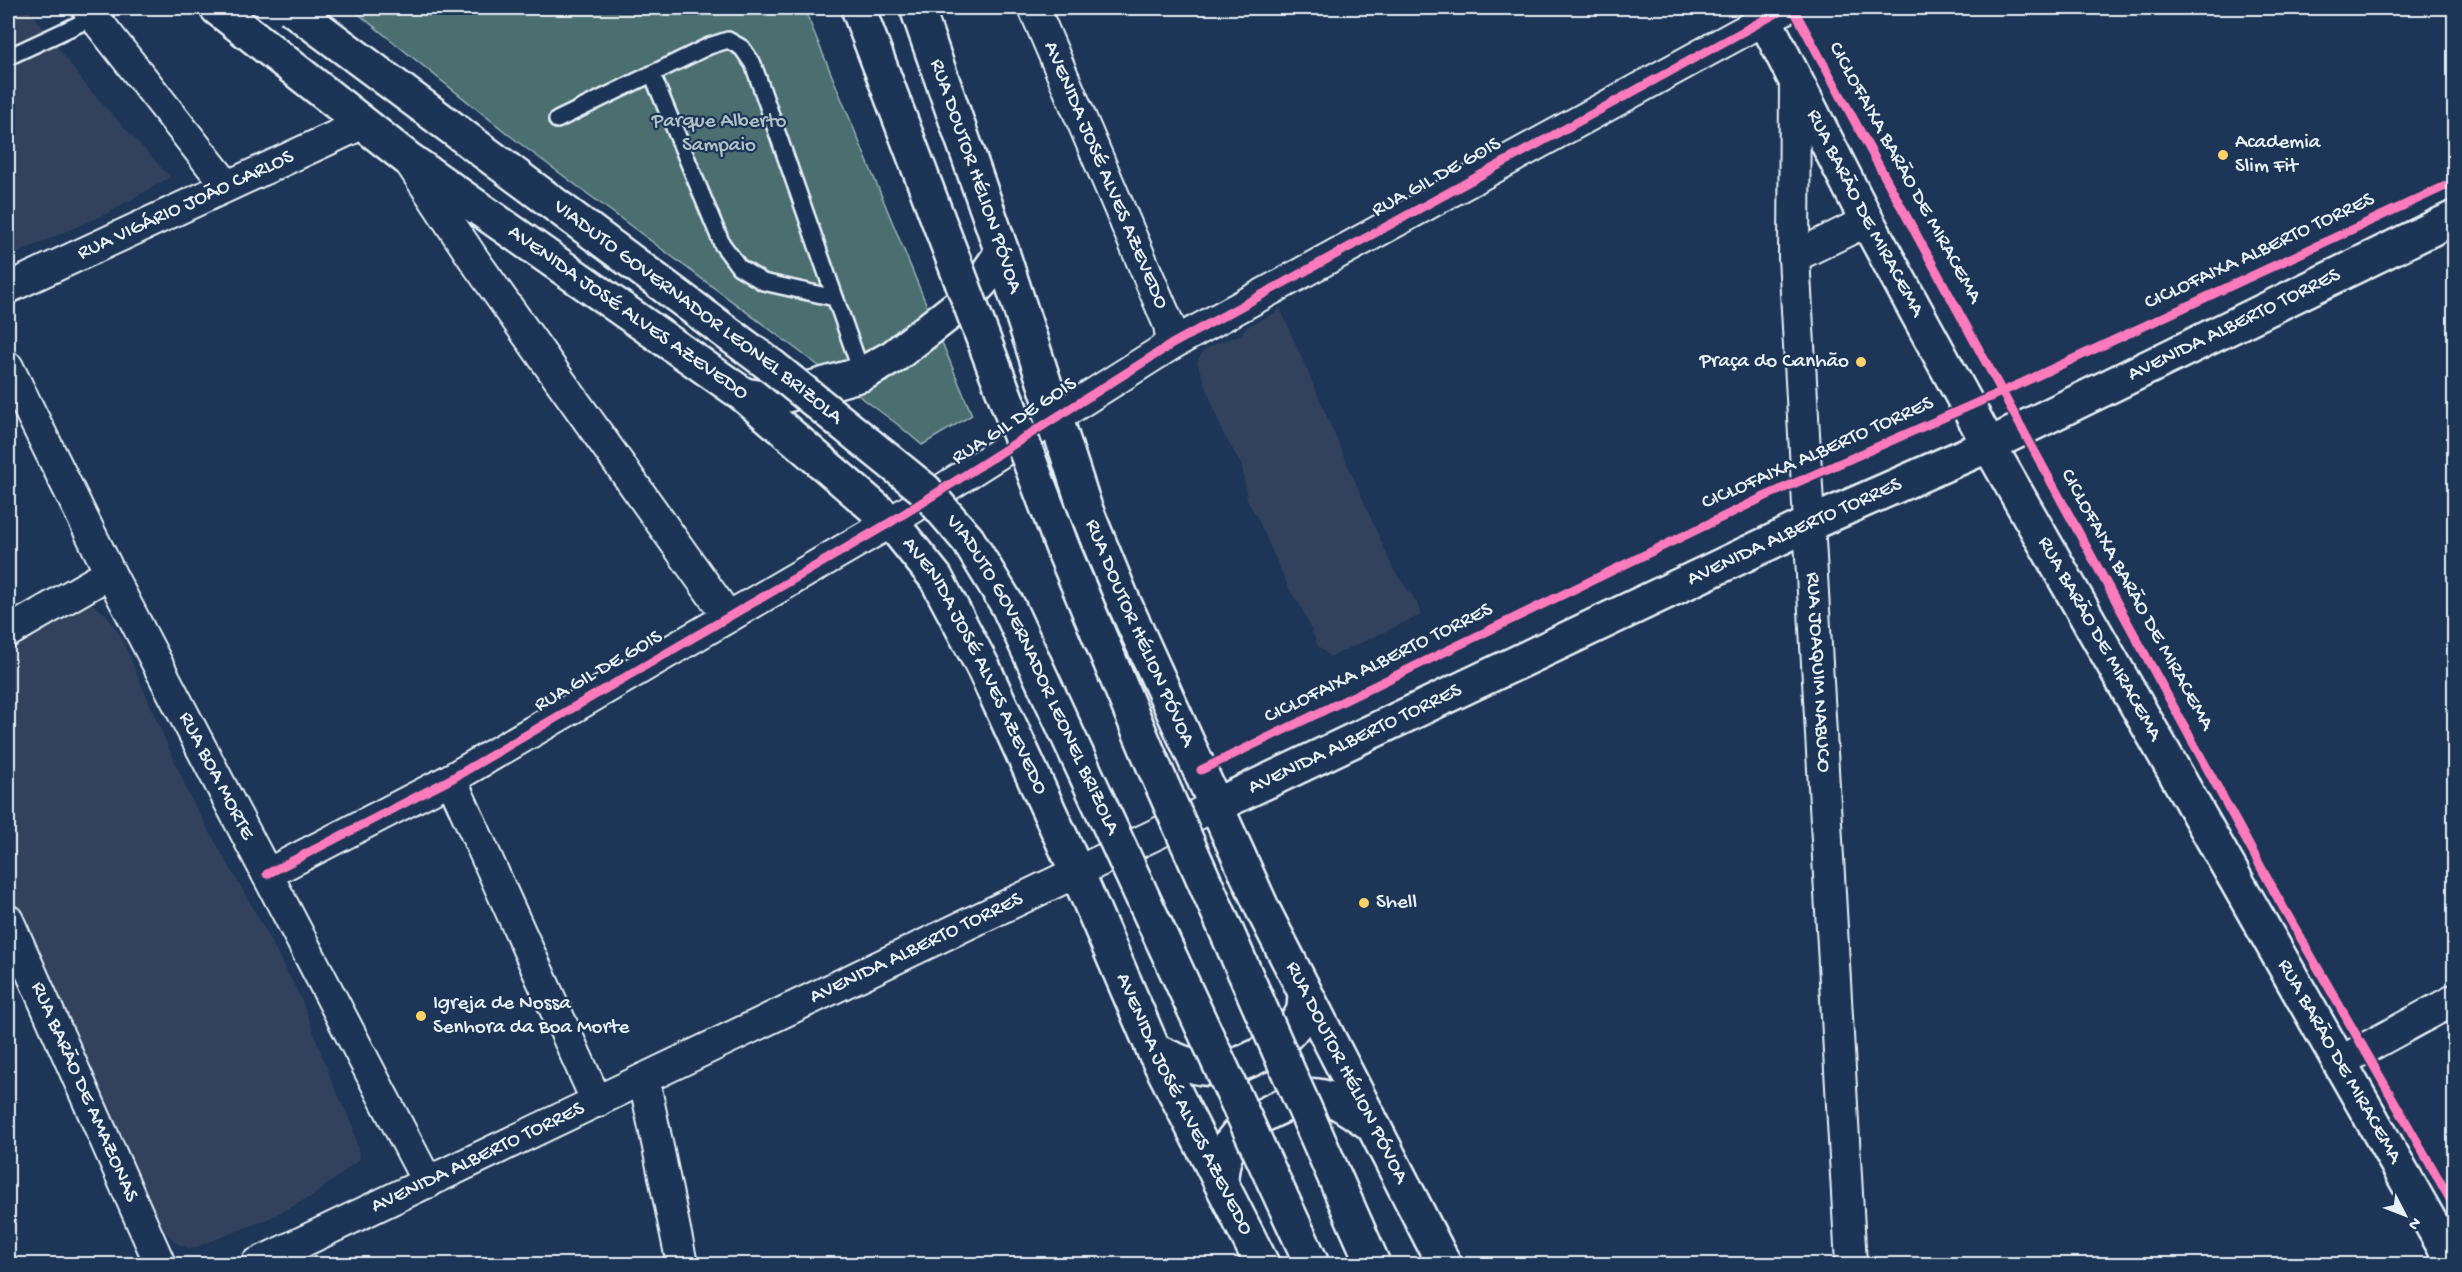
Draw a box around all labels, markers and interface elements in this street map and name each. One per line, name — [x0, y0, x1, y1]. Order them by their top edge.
street label: AVENIDA JOSÉ ALVES AZEVEDO — [1037, 38, 1173, 313]
street label: CICLOFAIXA BARÃO DE MIRACEMA — [1822, 38, 1987, 310]
street label: RUA DOUTOR HÉLION PÓVOA — [923, 56, 1028, 298]
street label: RUA BARÃO DE MIRACEMA — [1800, 105, 1930, 323]
park label: Parque Alberto Sampaio — [651, 110, 786, 159]
place label: Academia Slim Fit — [2235, 131, 2322, 180]
street label: RUA GIL DE GOIS — [1368, 132, 1506, 224]
street label: RUA VIGÁRIO JOÃO CARLOS — [74, 145, 298, 266]
marker: Academia Slim Fit — [2216, 148, 2230, 162]
street label: CICLOFAIXA ALBERTO TORRES — [2141, 188, 2379, 316]
street label: VIADUTO GOVERNADOR LEONEL BRIZOLA — [547, 194, 849, 432]
street label: AVENIDA JOSÉ ALVES AZEVEDO — [503, 220, 753, 407]
street label: AVENIDA ALBERTO TORRES — [2124, 263, 2345, 388]
place label: Praça do Canhão — [1699, 350, 1849, 375]
marker: Praça do Canhão — [1854, 355, 1868, 369]
street label: RUA GIL DE GOIS — [948, 372, 1082, 472]
street label: CICLOFAIXA ALBERTO TORRES — [1698, 391, 1938, 516]
street label: CICLOFAIXA BARÃO DE MIRACEMA — [2054, 465, 2219, 737]
street label: AVENIDA ALBERTO TORRES — [1684, 472, 1906, 592]
street label: VIADUTO GOVERNADOR LEONEL BRIZOLA — [939, 509, 1125, 840]
street label: RUA DOUTOR HÉLION PÓVOA — [1079, 516, 1201, 752]
street label: AVENIDA JOSÉ ALVES AZEVEDO — [896, 532, 1053, 799]
street label: RUA BARÃO DE MIRACEMA — [2031, 532, 2168, 747]
street label: RUA JOAQUIM NABUCO — [1799, 571, 1836, 774]
street label: CICLOFAIXA ALBERTO TORRES — [1261, 598, 1497, 730]
street label: RUA GIL DE GOIS — [530, 625, 668, 719]
street label: AVENIDA ALBERTO TORRES — [1244, 678, 1466, 801]
street label: RUA BOA MORTE — [172, 708, 260, 845]
street label: AVENIDA ALBERTO TORRES — [806, 887, 1027, 1010]
place label: Shell — [1376, 891, 1417, 916]
marker: Shell — [1357, 896, 1371, 910]
street label: RUA BARÃO DE MIRACEMA — [2271, 955, 2408, 1170]
street label: RUA DOUTOR HÉLION PÓVOA — [1279, 958, 1414, 1189]
street label: AVENIDA JOSÉ ALVES AZEVEDO — [1110, 969, 1258, 1240]
street label: RUA BARÃO DE AMAZONAS — [24, 978, 144, 1206]
place label: Igreja de Nossa Senhora da Boa Morte — [433, 992, 630, 1041]
marker: Igreja de Nossa Senhora da Boa Morte — [414, 1009, 428, 1023]
street label: AVENIDA ALBERTO TORRES — [367, 1096, 589, 1220]
north arrow — [2375, 1185, 2435, 1245]
text: N — [2403, 1212, 2424, 1233]

